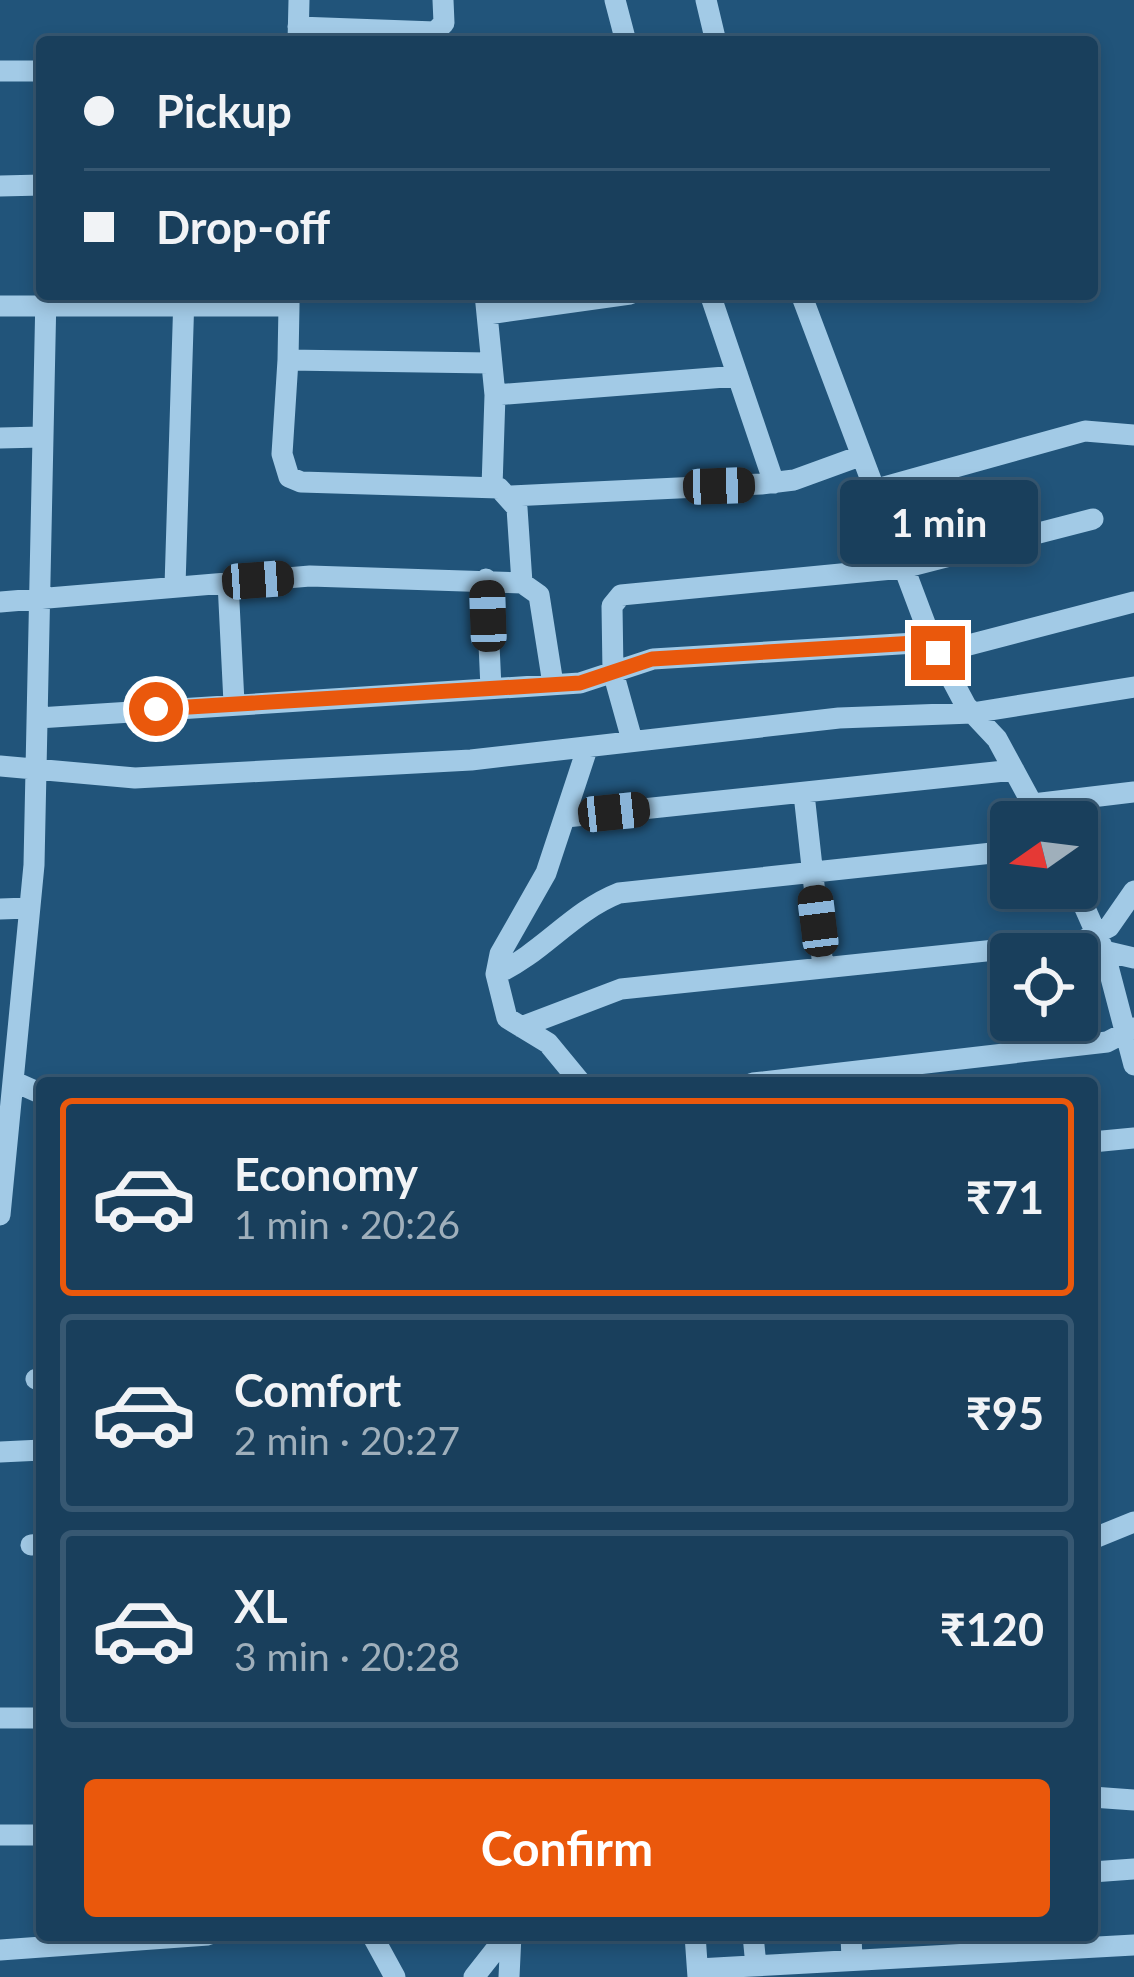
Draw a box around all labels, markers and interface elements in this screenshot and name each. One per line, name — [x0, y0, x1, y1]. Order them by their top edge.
text: Pickup — [156, 84, 292, 138]
text: Drop-off — [156, 200, 330, 254]
car — [682, 467, 756, 505]
callout: 1 min — [839, 479, 1037, 563]
text: 1 min — [891, 499, 987, 545]
car — [221, 560, 295, 600]
car — [469, 579, 507, 653]
route end — [911, 626, 965, 680]
route start — [129, 682, 183, 736]
car — [576, 790, 652, 834]
north arrow — [990, 801, 1098, 909]
map controls — [990, 801, 1098, 1041]
car — [796, 883, 840, 959]
button: locate — [990, 933, 1098, 1041]
icon: car — [90, 1143, 198, 1251]
text: Economy — [234, 1147, 418, 1201]
text: ₹71 — [966, 1170, 1044, 1224]
text: 1 min · 20:26 — [234, 1201, 460, 1247]
icon: car — [90, 1359, 198, 1467]
text: Comfort — [234, 1363, 401, 1417]
text: ₹95 — [966, 1386, 1044, 1440]
text: 2 min · 20:27 — [234, 1417, 460, 1463]
icon: car — [90, 1575, 198, 1683]
text: XL — [234, 1579, 288, 1633]
text: ₹120 — [940, 1602, 1044, 1656]
text: 3 min · 20:28 — [234, 1633, 460, 1679]
button: Confirm — [84, 1779, 1050, 1917]

